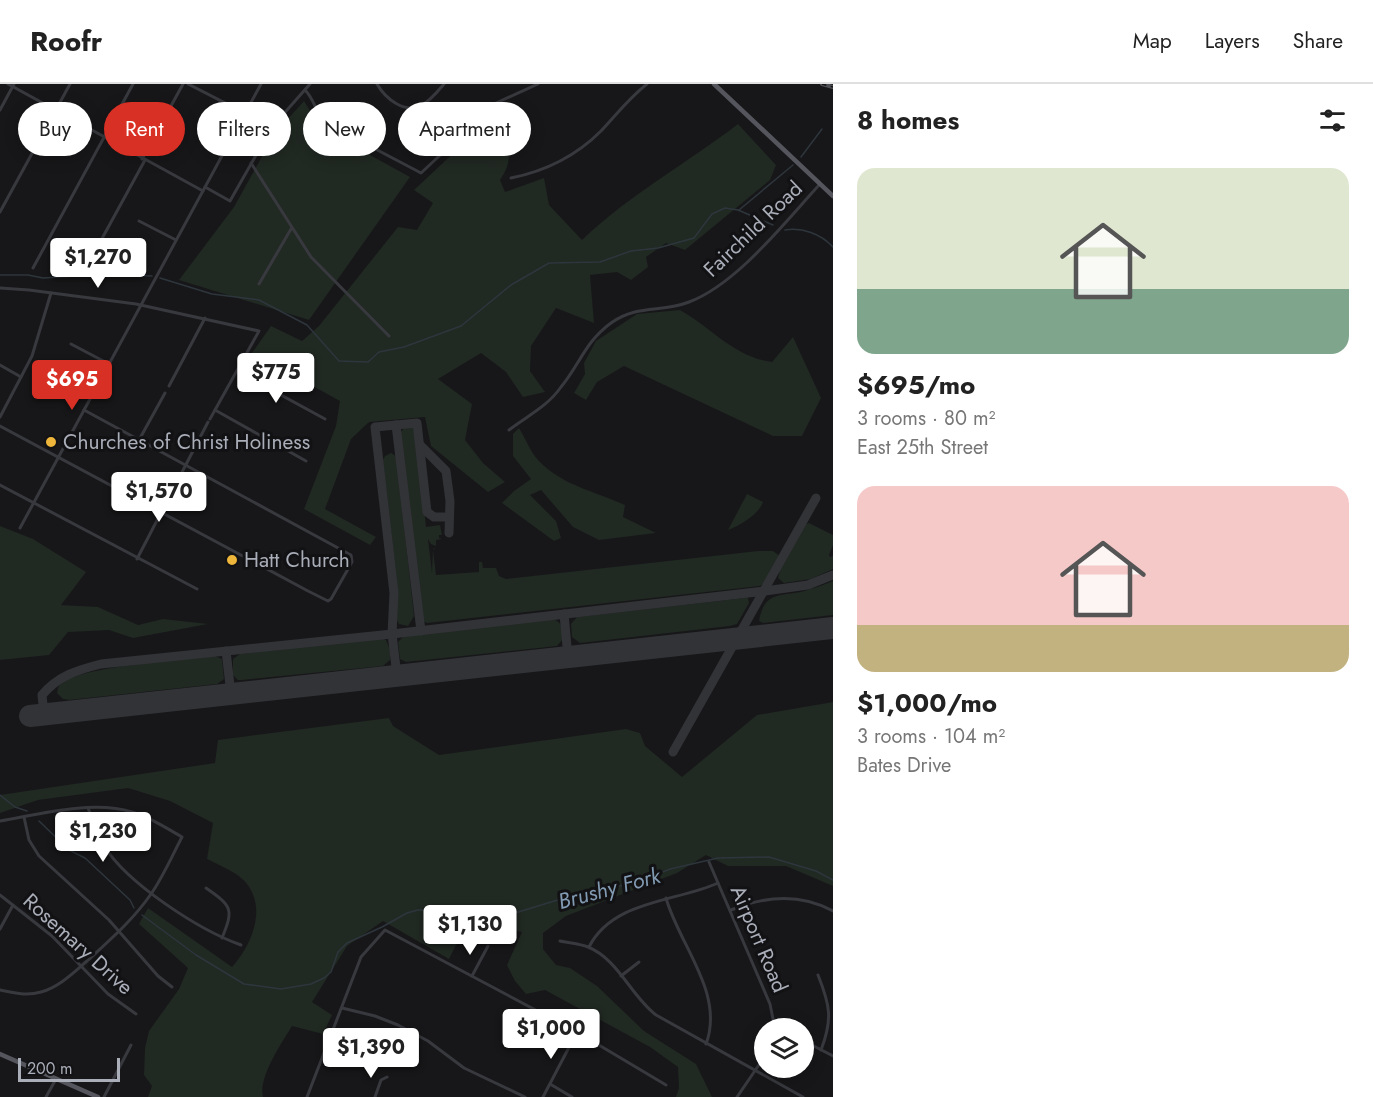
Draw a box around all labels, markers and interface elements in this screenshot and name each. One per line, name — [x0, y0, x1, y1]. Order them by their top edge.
text: Roofr — [30, 21, 102, 62]
text: Map — [1133, 26, 1172, 56]
text: Layers — [1205, 26, 1260, 56]
text: Share — [1293, 26, 1343, 56]
text: 8 homes — [857, 101, 959, 139]
chip: Buy — [18, 102, 92, 156]
chip: Rent — [104, 102, 185, 156]
chip: Filters — [197, 102, 291, 156]
chip: New — [303, 102, 386, 156]
chip: Apartment — [398, 102, 531, 156]
icon: filters — [1316, 104, 1349, 137]
street label: Fairchild Road — [697, 174, 809, 284]
icon: home — [1049, 207, 1157, 315]
pin: $1,270 — [49, 238, 147, 289]
text: $1,270 — [64, 243, 132, 272]
pin: $775 — [240, 353, 312, 404]
text: $775 — [251, 358, 301, 387]
pin: $695 — [36, 360, 108, 411]
text: $695 — [46, 365, 98, 394]
text: $695/mo — [857, 366, 975, 404]
text: 3 rooms · 80 m² — [857, 404, 995, 433]
place label: Churches of Christ Holiness — [63, 427, 310, 457]
text: East 25th Street — [857, 433, 988, 462]
marker: Churches of Christ Holiness — [44, 435, 58, 449]
pin: $1,570 — [110, 472, 208, 523]
text: $1,570 — [125, 477, 193, 506]
icon: home — [1049, 525, 1157, 633]
place label: Hatt Church — [244, 545, 350, 575]
marker: Hatt Church — [225, 553, 239, 567]
text: $1,000/mo — [857, 684, 997, 722]
text: 3 rooms · 104 m² — [857, 722, 1005, 751]
text: Bates Drive — [857, 751, 951, 780]
pin: $1,230 — [54, 812, 152, 863]
text: $1,230 — [69, 817, 137, 846]
water label: Brushy Fork — [554, 859, 665, 917]
street label: Airport Road — [723, 881, 795, 997]
street label: Rosemary Drive — [16, 886, 140, 1002]
pin: $1,130 — [421, 905, 519, 956]
text: $1,130 — [438, 910, 502, 939]
pin: $1,000 — [502, 1009, 600, 1060]
text: $1,000 — [517, 1014, 585, 1043]
map controls — [754, 1018, 814, 1078]
button: layers — [754, 1018, 814, 1078]
pin: $1,390 — [322, 1028, 420, 1079]
text: $1,390 — [337, 1033, 405, 1062]
scale bar — [18, 1055, 120, 1082]
text: 200 m — [27, 1057, 73, 1080]

